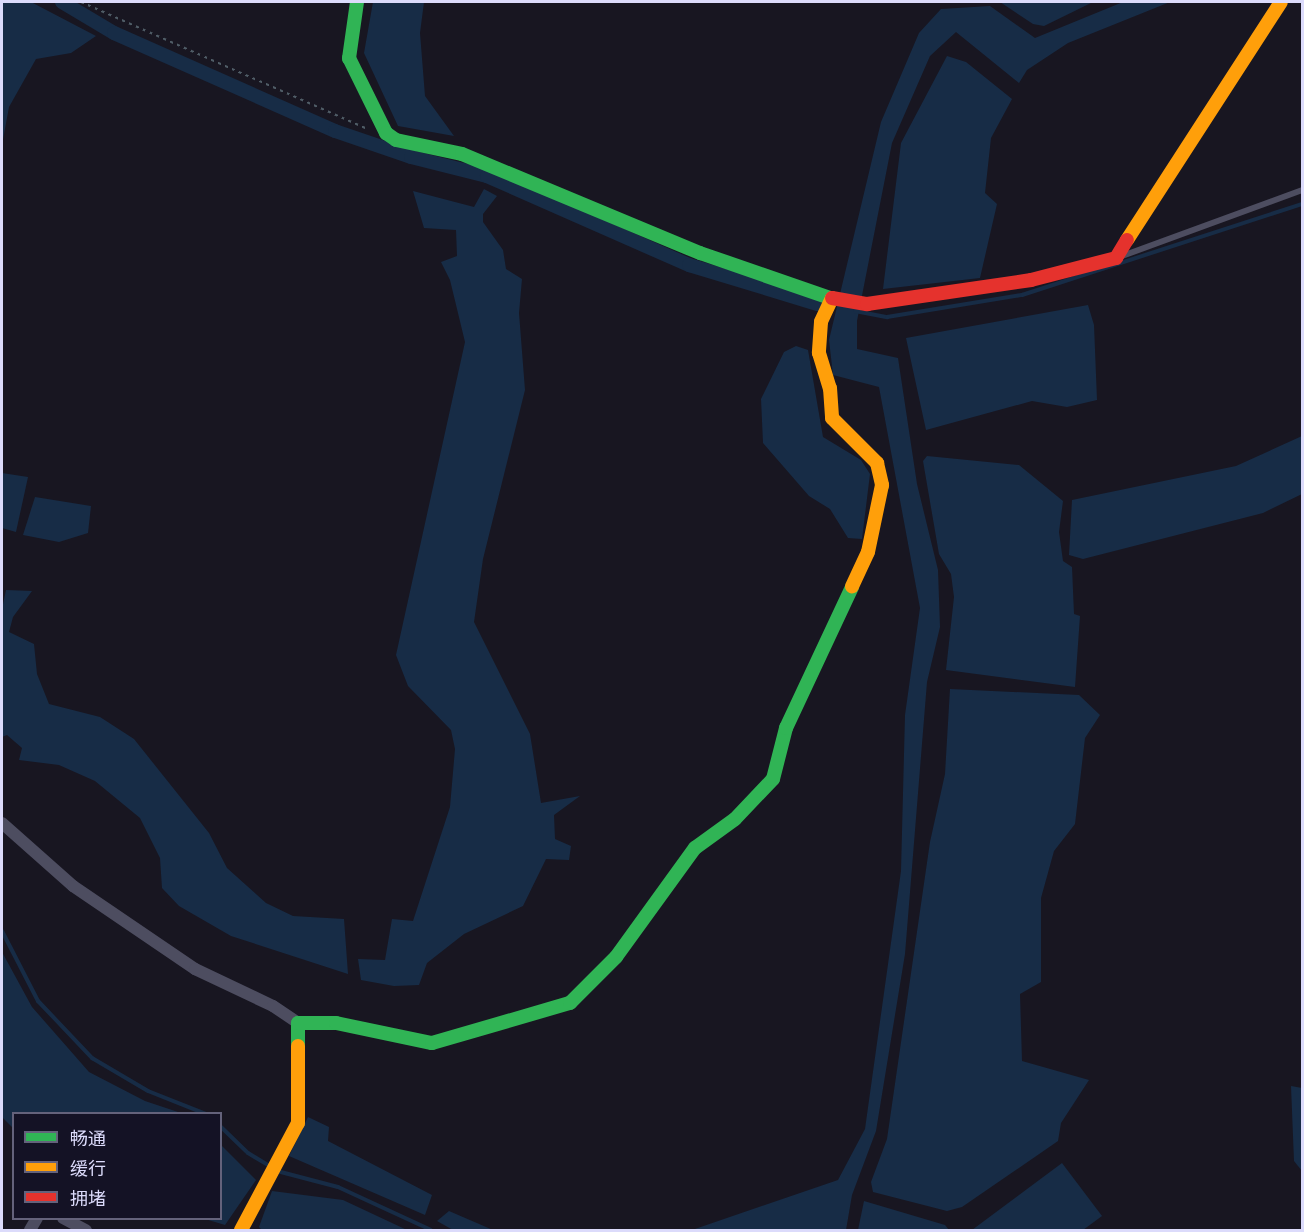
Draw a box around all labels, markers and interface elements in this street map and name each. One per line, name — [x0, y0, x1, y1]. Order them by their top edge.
legend — [12, 1112, 222, 1220]
text: 畅通 — [70, 1128, 106, 1150]
text: 缓行 — [70, 1158, 106, 1180]
text: 拥堵 — [70, 1188, 106, 1210]

